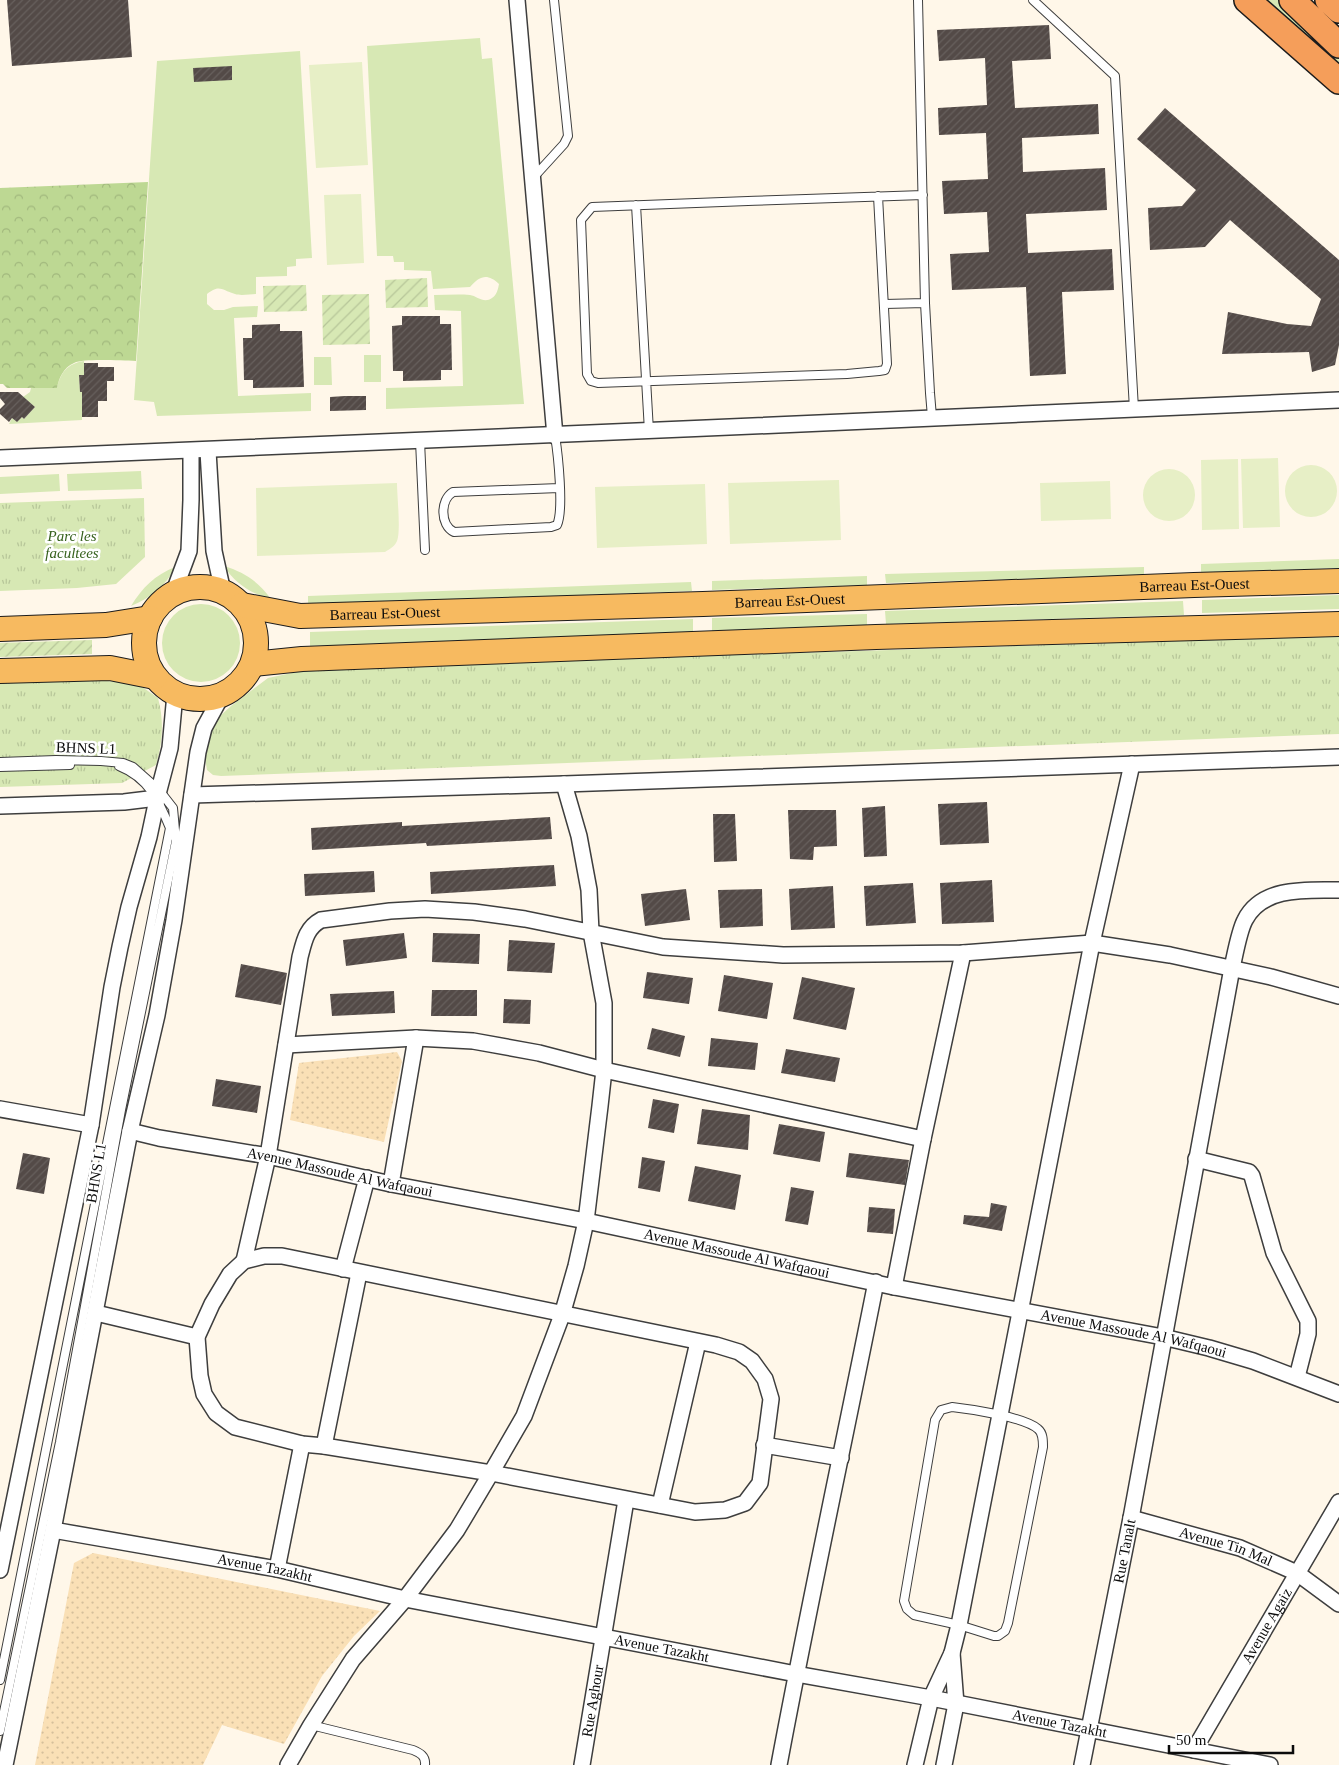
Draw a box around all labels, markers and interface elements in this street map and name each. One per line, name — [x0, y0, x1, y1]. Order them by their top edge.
park label: Parc les facultees — [45, 528, 99, 561]
street label: Barreau Est-Ouest — [1139, 575, 1251, 595]
street label: Barreau Est-Ouest — [734, 590, 846, 611]
street label: Barreau Est-Ouest — [329, 604, 441, 623]
street label: BHNS L1 — [56, 739, 116, 757]
street label: BHNS L1 — [83, 1142, 109, 1204]
street label: Avenue Massoude Al Wafqaoui — [246, 1145, 434, 1200]
street label: Avenue Massoude Al Wafqaoui — [642, 1226, 831, 1281]
street label: Avenue Massoude Al Wafqaoui — [1039, 1306, 1229, 1361]
street label: Rue Tanalt — [1110, 1517, 1139, 1585]
street label: Avenue Tin Mal — [1177, 1524, 1275, 1569]
street label: Avenue Tazakht — [216, 1551, 315, 1585]
street label: Avenue Agaiz — [1238, 1585, 1295, 1666]
street label: Avenue Tazakht — [613, 1631, 711, 1665]
street label: Rue Aghour — [579, 1664, 607, 1738]
street label: Avenue Tazakht — [1011, 1706, 1109, 1741]
scale bar — [1169, 1722, 1293, 1754]
text: 50 m — [1176, 1732, 1207, 1748]

